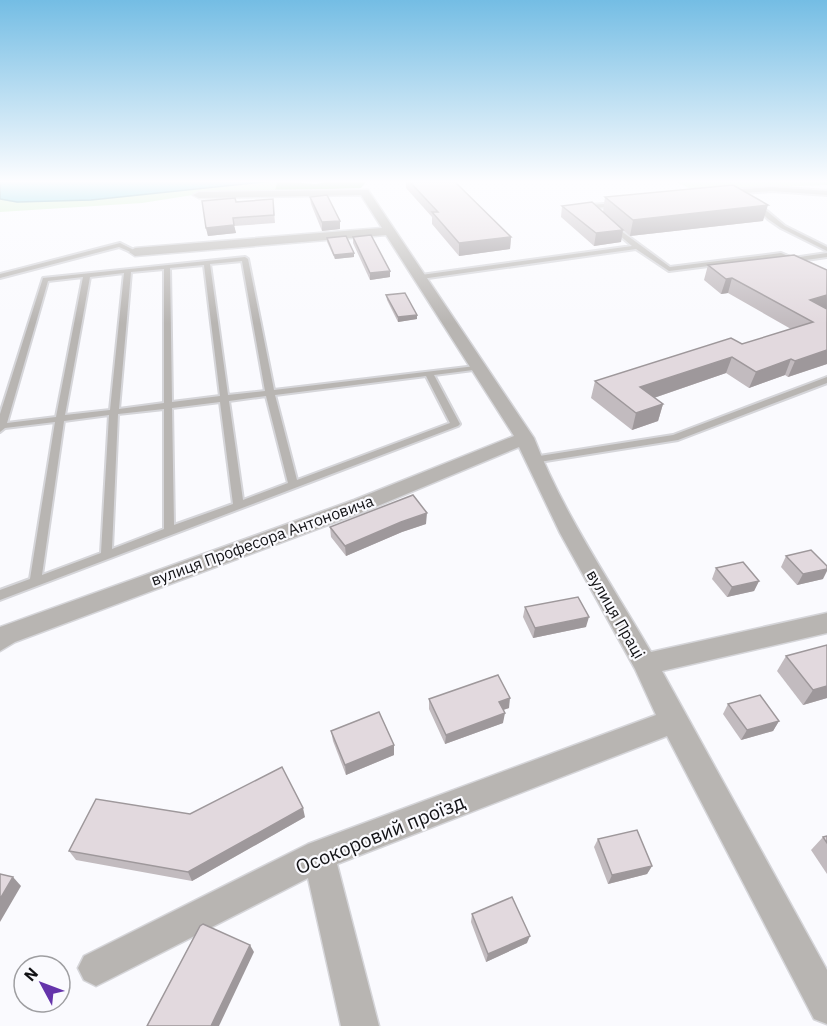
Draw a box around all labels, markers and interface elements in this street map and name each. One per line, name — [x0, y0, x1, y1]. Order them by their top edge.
street label: вулиця Професора Антоновича — [148, 490, 376, 590]
street label: вулиця Праці — [582, 566, 650, 662]
street label: Осокоровий проїзд — [291, 788, 469, 880]
north arrow — [12, 954, 72, 1014]
text: N — [19, 963, 42, 985]

